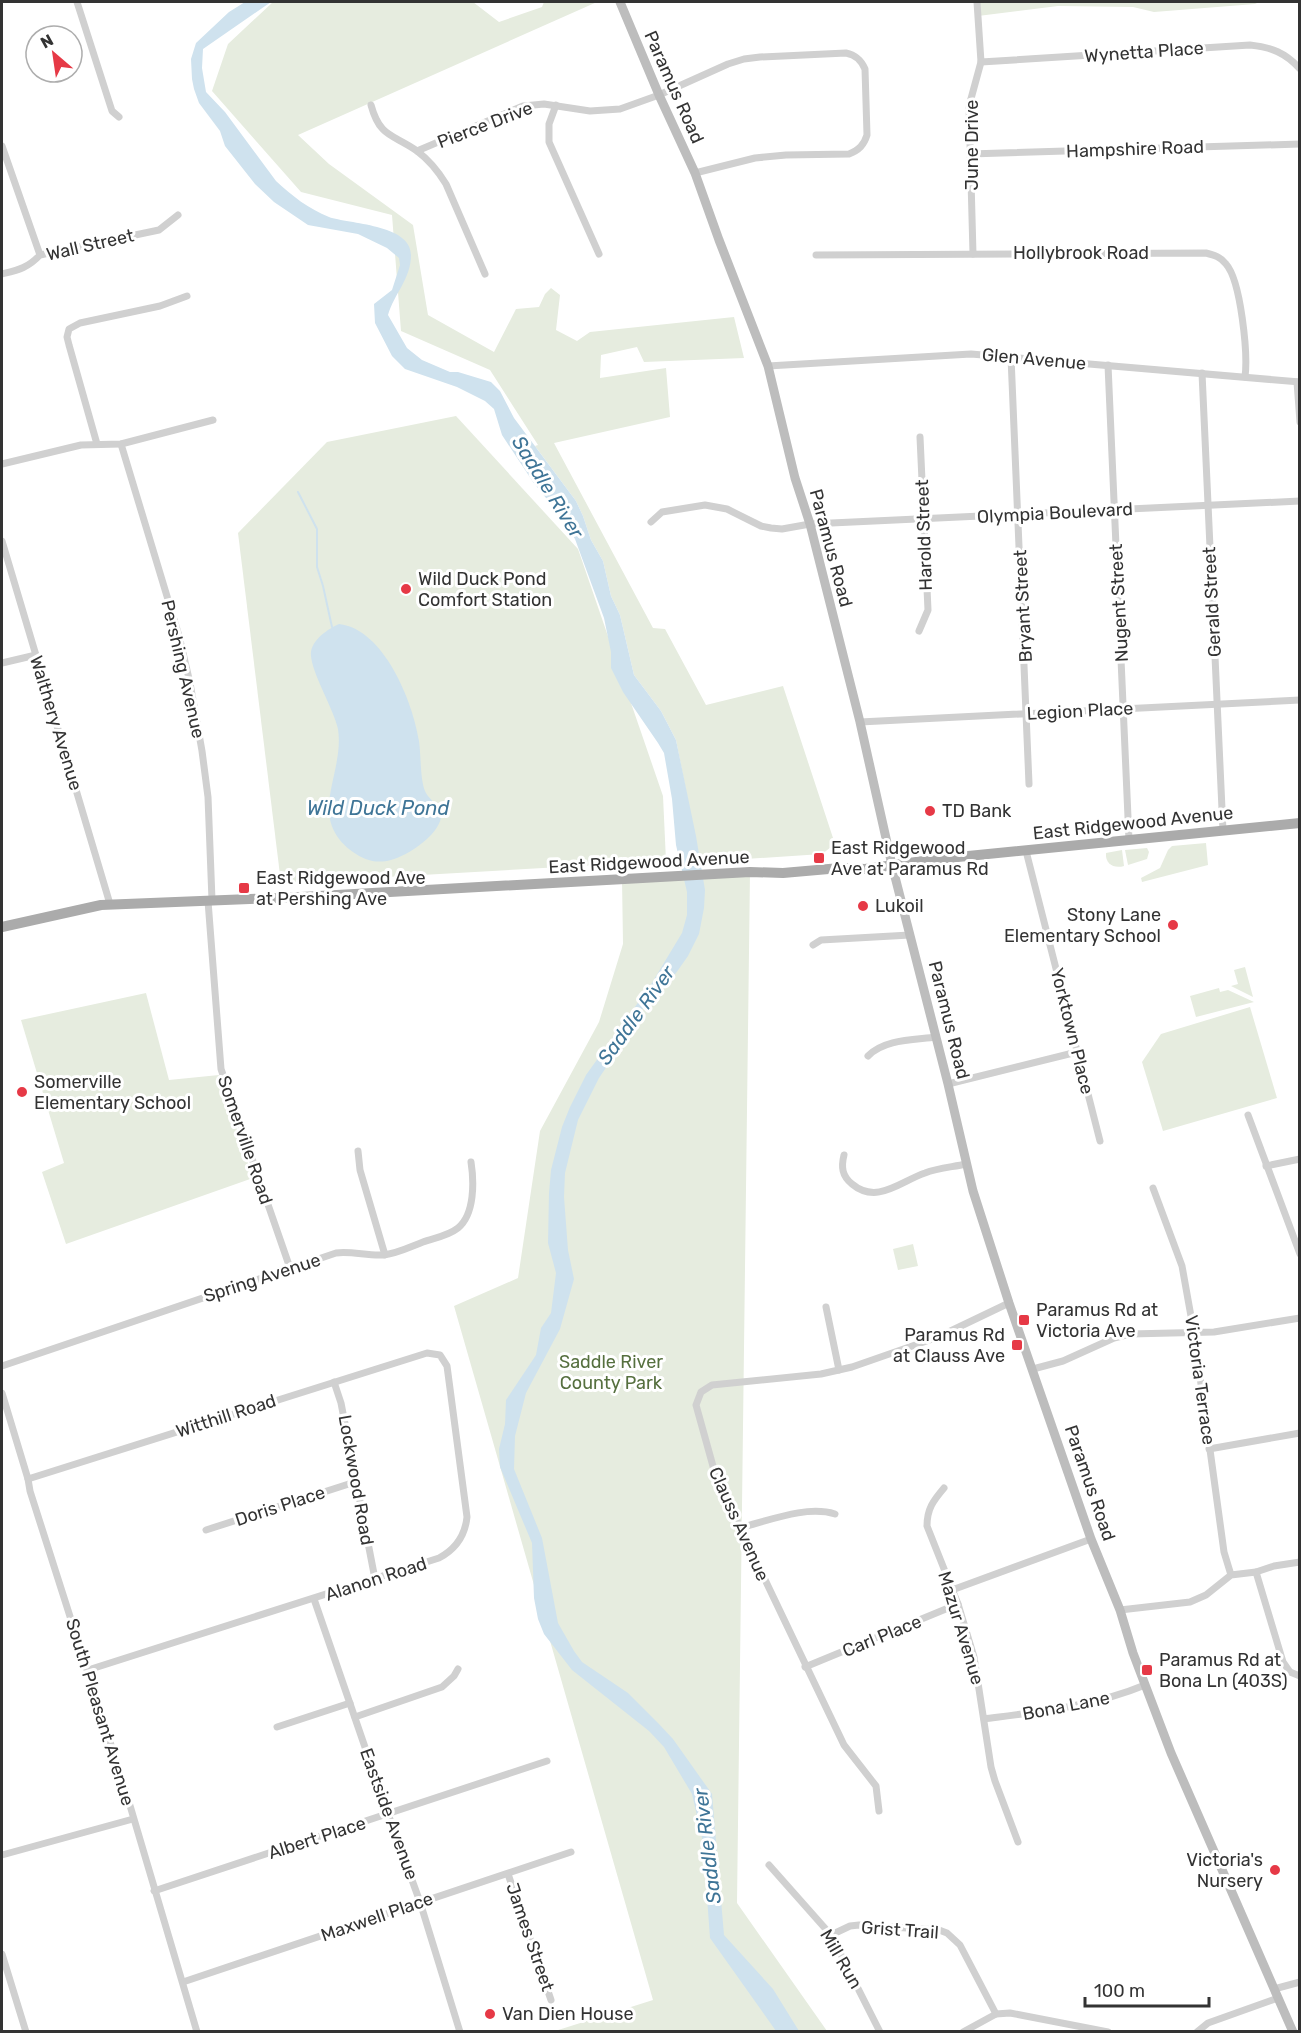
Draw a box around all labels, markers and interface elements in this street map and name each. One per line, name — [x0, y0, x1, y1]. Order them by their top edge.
north arrow — [24, 24, 84, 84]
street label: Paramus Road — [639, 27, 709, 147]
text: N — [37, 30, 57, 52]
street label: Wynetta Place — [1084, 37, 1204, 67]
street label: Pierce Drive — [434, 97, 536, 153]
street label: June Drive — [961, 100, 983, 190]
street label: Hampshire Road — [1066, 136, 1204, 162]
street label: Wall Street — [44, 224, 136, 266]
street label: Hollybrook Road — [1013, 242, 1149, 264]
street label: Glen Avenue — [981, 343, 1087, 375]
water label: Saddle River — [507, 431, 590, 544]
street label: Harold Street — [911, 479, 937, 591]
street label: Paramus Road — [805, 487, 857, 609]
street label: Olympia Boulevard — [976, 498, 1134, 528]
street label: Nugent Street — [1105, 543, 1133, 663]
street label: Gerald Street — [1198, 546, 1226, 658]
street label: Bryant Street — [1009, 549, 1037, 663]
place label: Wild Duck Pond Comfort Station — [418, 568, 552, 611]
marker: Wild Duck Pond Comfort Station — [399, 582, 413, 596]
street label: Pershing Avenue — [156, 598, 210, 740]
street label: Walthery Avenue — [25, 653, 87, 793]
street label: Legion Place — [1026, 697, 1134, 725]
water label: Wild Duck Pond — [307, 796, 450, 820]
place label: TD Bank — [942, 800, 1012, 822]
street label: East Ridgewood Avenue — [1032, 802, 1234, 844]
marker: TD Bank — [923, 804, 937, 818]
place label: East Ridgewood Ave at Paramus Rd — [831, 837, 989, 880]
street label: East Ridgewood Avenue — [548, 846, 750, 878]
marker: East Ridgewood Ave at Paramus Rd — [812, 851, 826, 865]
place label: East Ridgewood Ave at Pershing Ave — [256, 867, 426, 910]
marker: East Ridgewood Ave at Pershing Ave — [237, 881, 251, 895]
place label: Lukoil — [875, 895, 924, 917]
marker: Lukoil — [856, 899, 870, 913]
place label: Stony Lane Elementary School — [1004, 904, 1161, 947]
marker: Stony Lane Elementary School — [1166, 918, 1180, 932]
street label: Paramus Road — [924, 959, 974, 1081]
water label: Saddle River — [592, 960, 681, 1069]
street label: Yorktown Place — [1046, 966, 1098, 1096]
place label: Somerville Elementary School — [34, 1071, 191, 1114]
street label: Somerville Road — [213, 1073, 277, 1207]
marker: Somerville Elementary School — [15, 1085, 29, 1099]
street label: Spring Avenue — [201, 1249, 323, 1307]
place label: Paramus Rd at Victoria Ave — [1036, 1299, 1158, 1342]
marker: Paramus Rd at Victoria Ave — [1017, 1313, 1031, 1327]
street label: Victoria Terrace — [1180, 1314, 1220, 1446]
place label: Paramus Rd at Clauss Ave — [893, 1324, 1005, 1367]
marker: Paramus Rd at Clauss Ave — [1010, 1338, 1024, 1352]
park label: Saddle River County Park — [559, 1351, 663, 1394]
street label: Witthill Road — [173, 1389, 279, 1443]
street label: Lockwood Road — [334, 1413, 378, 1547]
street label: Paramus Road — [1060, 1422, 1120, 1544]
street label: Clauss Avenue — [704, 1464, 774, 1584]
street label: Doris Place — [232, 1481, 328, 1531]
street label: Alanon Road — [322, 1552, 430, 1606]
street label: Mazur Avenue — [933, 1569, 989, 1687]
street label: Carl Place — [839, 1610, 925, 1662]
street label: South Pleasant Avenue — [61, 1616, 139, 1808]
place label: Paramus Rd at Bona Ln (403S) — [1159, 1649, 1288, 1692]
marker: Paramus Rd at Bona Ln (403S) — [1140, 1663, 1154, 1677]
street label: Bona Lane — [1020, 1687, 1112, 1725]
street label: Eastside Avenue — [355, 1745, 423, 1883]
water label: Saddle River — [688, 1785, 726, 1905]
street label: Albert Place — [265, 1812, 369, 1864]
place label: Victoria's Nursery — [1186, 1849, 1263, 1892]
marker: Victoria's Nursery — [1268, 1863, 1282, 1877]
street label: James Street — [501, 1880, 559, 1994]
street label: Maxwell Place — [318, 1888, 436, 1946]
street label: Grist Trail — [860, 1916, 940, 1944]
street label: Mill Run — [815, 1925, 867, 1993]
scale bar — [1085, 1970, 1210, 2008]
text: 100 m — [1094, 1980, 1145, 2002]
place label: Van Dien House — [502, 2003, 633, 2025]
marker: Van Dien House — [483, 2007, 497, 2021]

